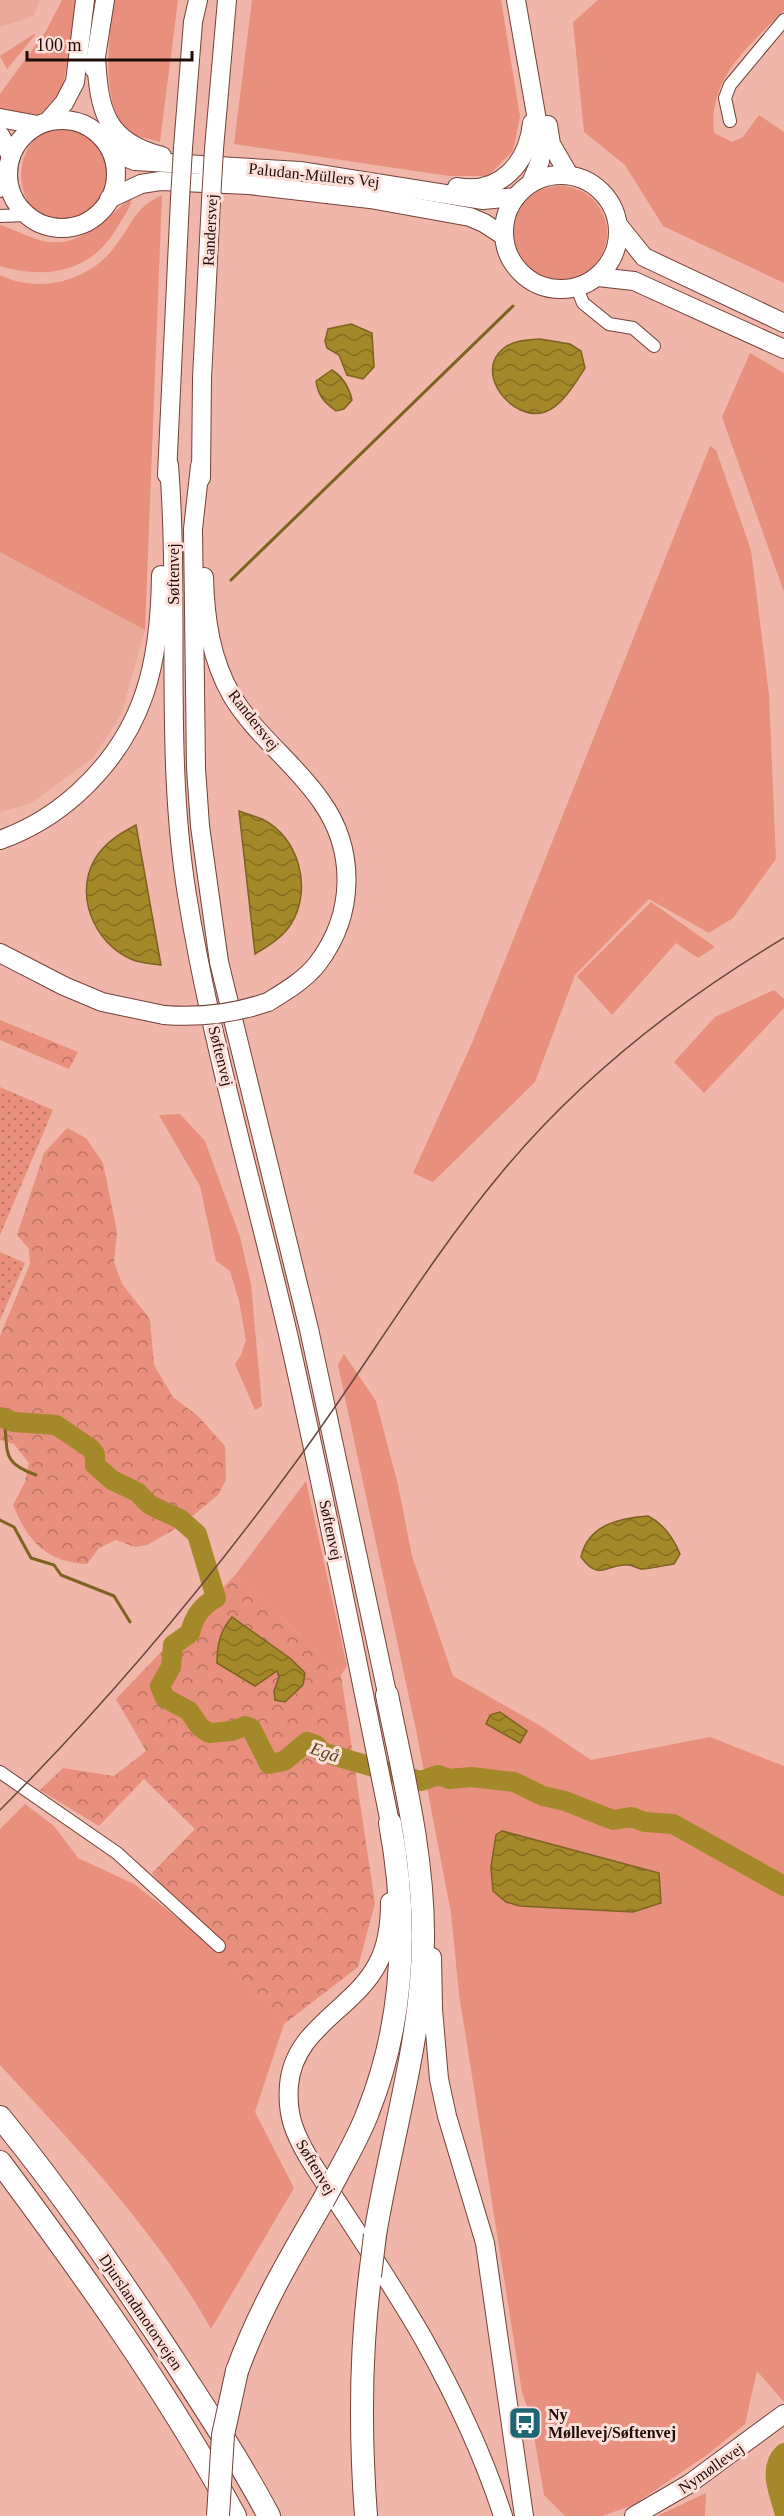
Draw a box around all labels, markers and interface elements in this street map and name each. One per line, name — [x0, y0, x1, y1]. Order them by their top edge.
scale bar — [27, 24, 192, 62]
text: 100 m — [36, 35, 82, 55]
street label: Paludan-Müllers Vej — [248, 160, 380, 191]
street label: Randersvej — [200, 194, 221, 266]
street label: Søftenvej — [165, 543, 183, 605]
street label: Randersvej — [224, 686, 283, 754]
street label: Søftenvej — [204, 1024, 237, 1088]
street label: Søftenvej — [315, 1498, 346, 1562]
water label: Egå — [307, 1737, 342, 1766]
street label: Søftenvej — [292, 2136, 339, 2198]
street label: Djurslandmotorvejen — [95, 2251, 186, 2374]
bus stop icon: Ny Møllevej/Søftenvej — [507, 2405, 543, 2441]
place label: Ny Møllevej/Søftenvej — [548, 2406, 676, 2442]
street label: Nymøllevej — [675, 2439, 747, 2497]

